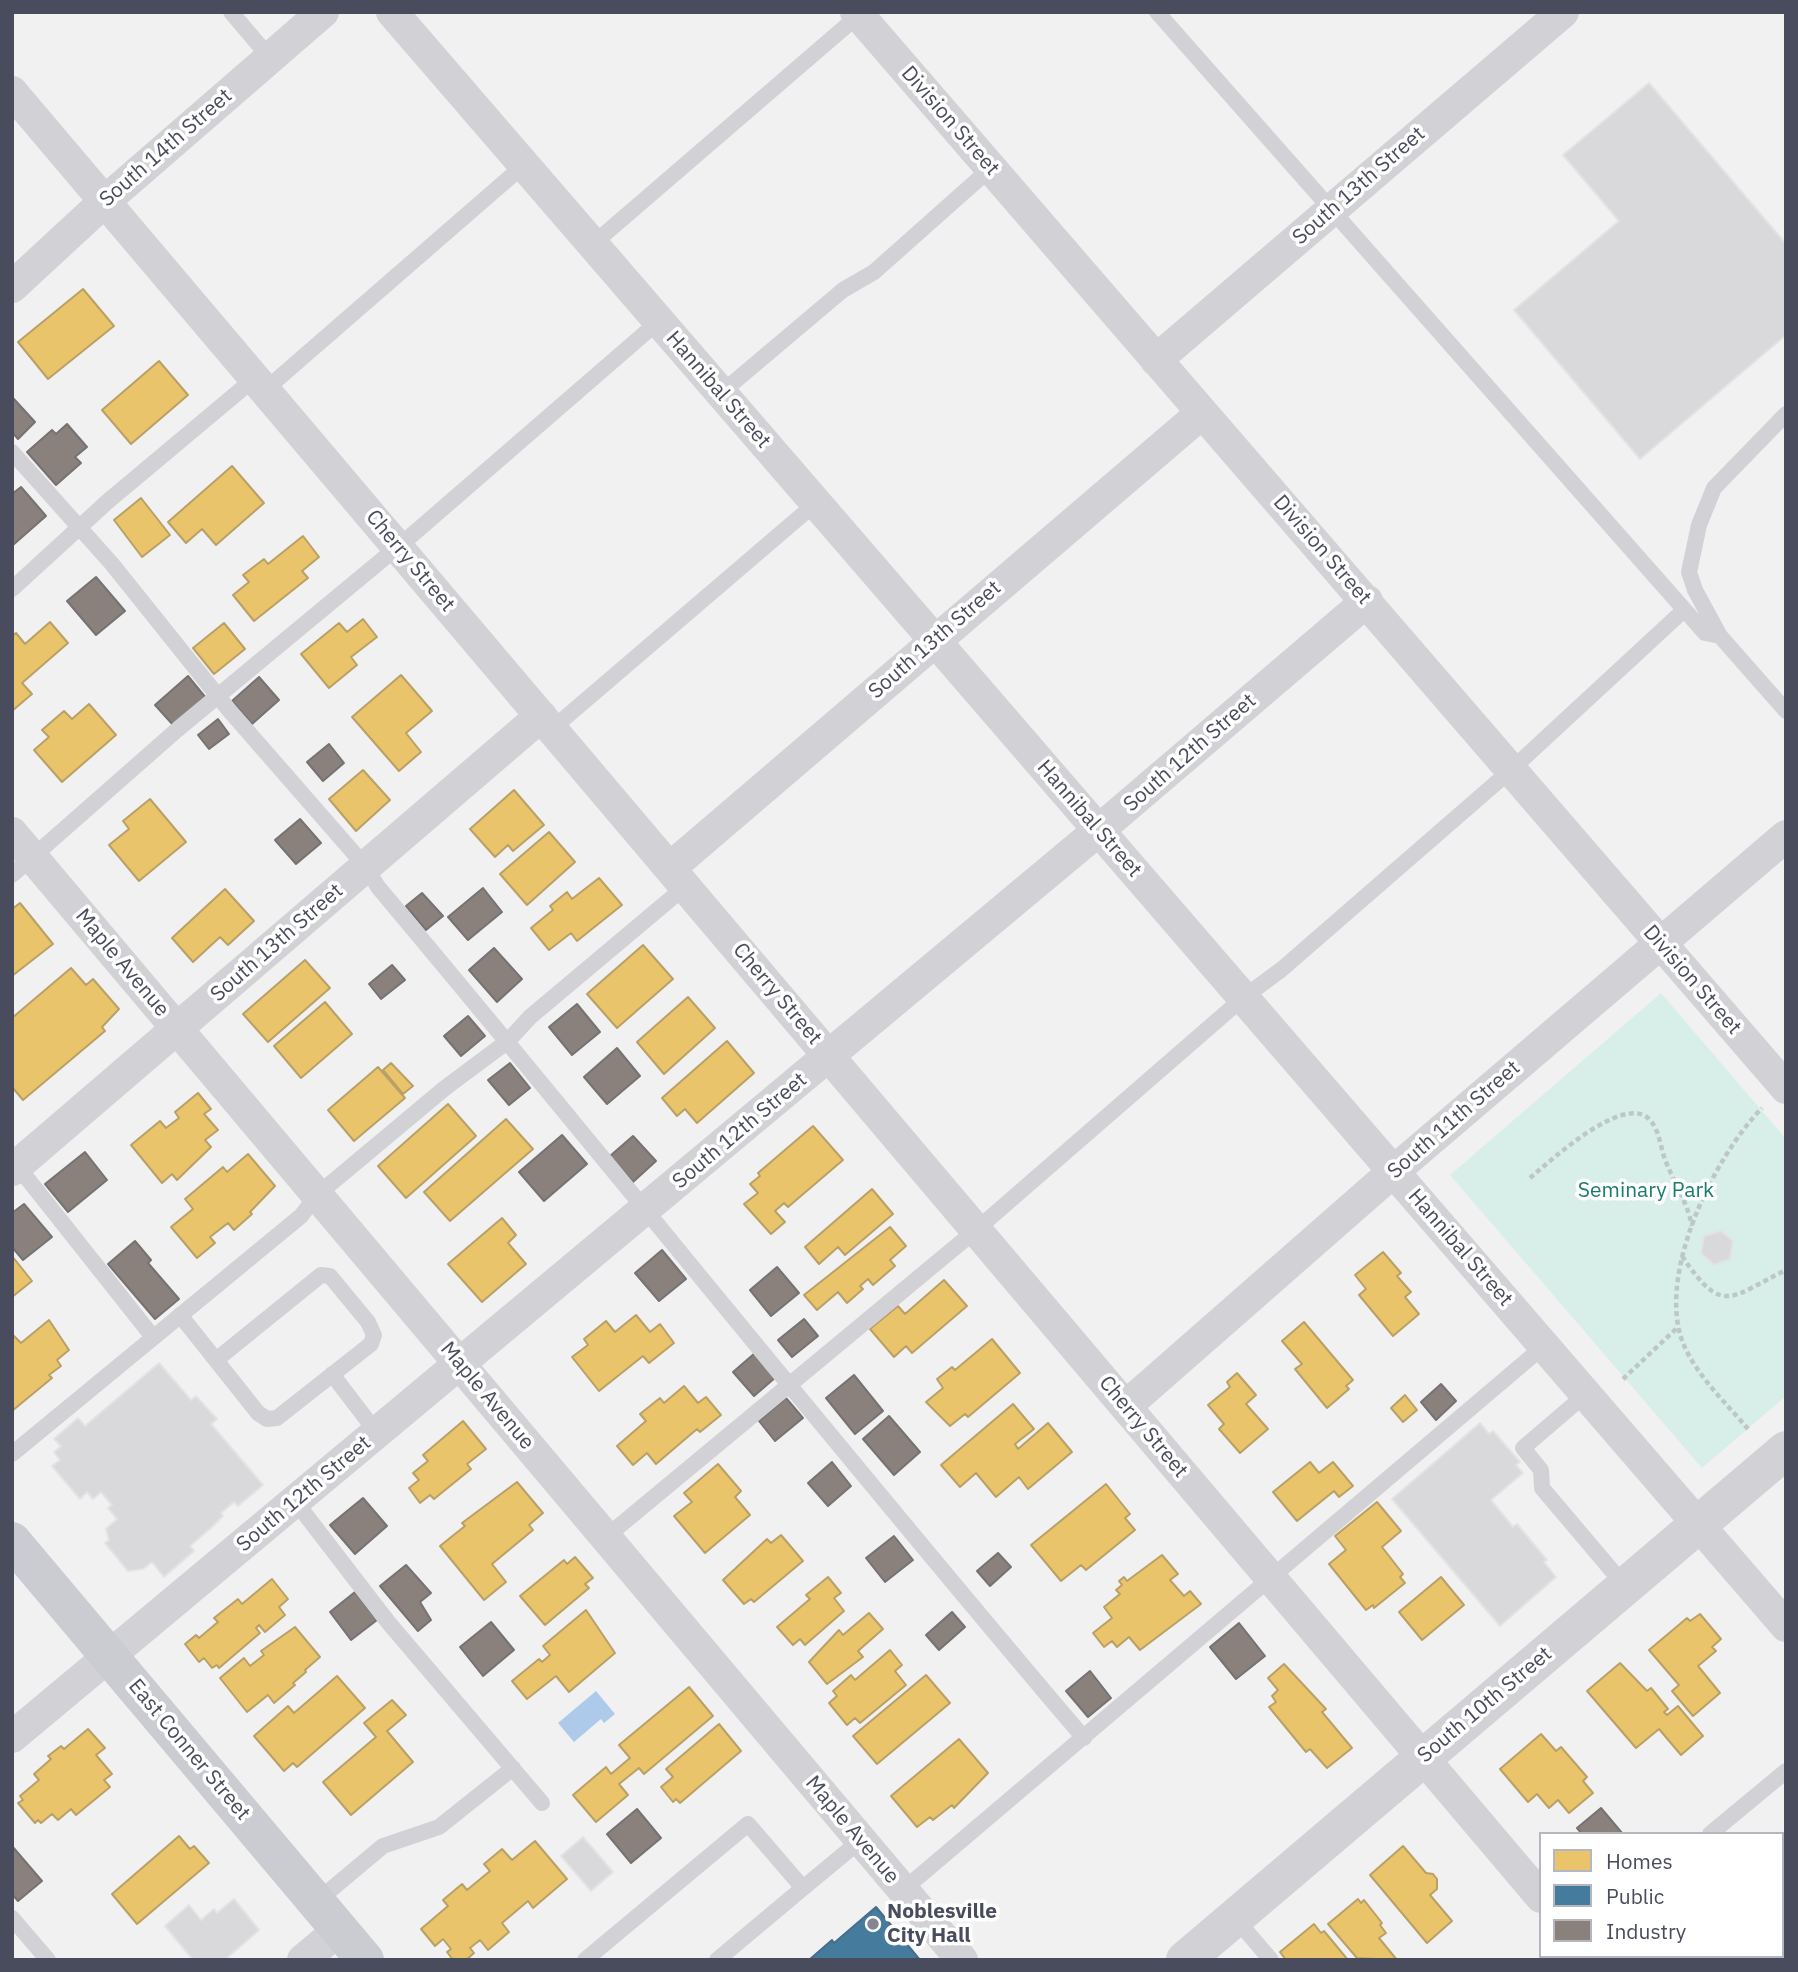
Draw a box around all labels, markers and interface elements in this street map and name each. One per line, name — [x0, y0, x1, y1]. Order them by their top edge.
street label: Division Street — [896, 61, 1004, 181]
street label: South 14th Street — [95, 84, 237, 212]
street label: South 13th Street — [1288, 122, 1430, 250]
street label: Hannibal Street — [660, 326, 776, 454]
street label: Division Street — [1268, 490, 1376, 610]
street label: Cherry Street — [360, 505, 460, 617]
street label: South 13th Street — [864, 576, 1006, 704]
street label: South 12th Street — [1119, 689, 1261, 817]
street label: Hannibal Street — [1031, 755, 1147, 883]
street label: South 13th Street — [206, 879, 348, 1007]
street label: Maple Avenue — [70, 904, 174, 1022]
street label: Division Street — [1638, 920, 1746, 1040]
street label: Cherry Street — [727, 938, 827, 1050]
street label: South 11th Street — [1383, 1056, 1525, 1184]
street label: South 12th Street — [668, 1068, 812, 1194]
park label: Seminary Park — [1578, 1178, 1714, 1204]
street label: Hannibal Street — [1402, 1184, 1518, 1312]
street label: Maple Avenue — [435, 1337, 539, 1455]
street label: Cherry Street — [1093, 1371, 1193, 1483]
street label: South 12th Street — [232, 1431, 376, 1557]
street label: South 10th Street — [1413, 1642, 1557, 1768]
street label: East Conner Street — [123, 1674, 255, 1826]
street label: Maple Avenue — [800, 1771, 904, 1889]
legend — [1539, 1832, 1784, 1958]
text: Homes — [1606, 1847, 1673, 1875]
text: Public — [1606, 1882, 1664, 1910]
place label: Noblesville City Hall — [887, 1899, 997, 1949]
marker: Noblesville City Hall — [865, 1916, 881, 1932]
text: Industry — [1606, 1917, 1686, 1945]

